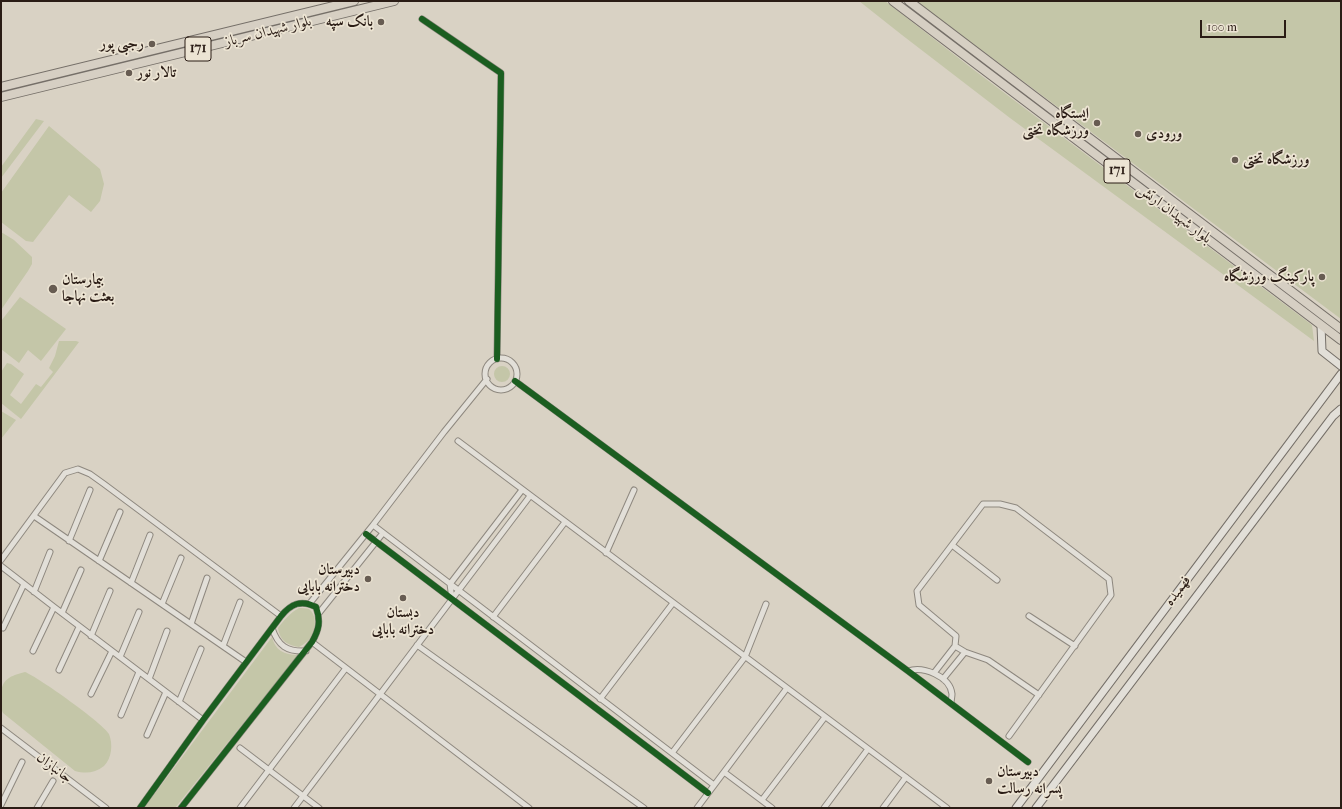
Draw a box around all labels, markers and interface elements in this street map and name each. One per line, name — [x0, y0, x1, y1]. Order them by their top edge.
scale bar — [1202, 12, 1288, 38]
street label: بلوار شهیدان سرباز — [223, 13, 313, 51]
place label: بانک سپه — [326, 13, 373, 31]
marker: بانک سپه — [376, 17, 386, 27]
text: 100 m — [1207, 20, 1237, 34]
place label: رجبی پور — [100, 35, 144, 53]
road number: 171 — [185, 37, 211, 61]
marker: رجبی پور — [147, 39, 157, 49]
place label: تالار نور — [137, 64, 176, 82]
marker: تالار نور — [124, 68, 134, 78]
place label: ایستگاه ورزشگاه تختی — [1022, 105, 1089, 140]
marker: ایستگاه ورزشگاه تختی — [1092, 118, 1102, 128]
place label: ورودی — [1146, 125, 1182, 143]
marker: ورودی — [1133, 129, 1143, 139]
place label: ورزشگاه تختی — [1243, 151, 1310, 169]
marker: ورزشگاه تختی — [1230, 155, 1240, 165]
road number: 171 — [1104, 159, 1130, 183]
street label: بلوار شهیدان ارتش — [1133, 180, 1215, 248]
place label: پارکینگ ورزشگاه — [1224, 268, 1314, 286]
place label: بیمارستان بعثت نهاجا — [62, 271, 114, 306]
marker: پارکینگ ورزشگاه — [1317, 272, 1327, 282]
marker: بیمارستان بعثت نهاجا — [47, 283, 59, 295]
place label: دبیرستان دخترانه بابایی — [297, 561, 360, 596]
street label: فهمیده — [1161, 572, 1195, 610]
marker: دبیرستان دخترانه بابایی — [363, 574, 373, 584]
marker: دبستان دخترانه بابایی — [398, 593, 408, 603]
place label: دبستان دخترانه بابایی — [372, 604, 434, 639]
street label: جانبازان — [32, 749, 76, 787]
place label: دبیرستان پسرانه رسالت — [997, 763, 1062, 798]
marker: دبیرستان پسرانه رسالت — [984, 776, 994, 786]

